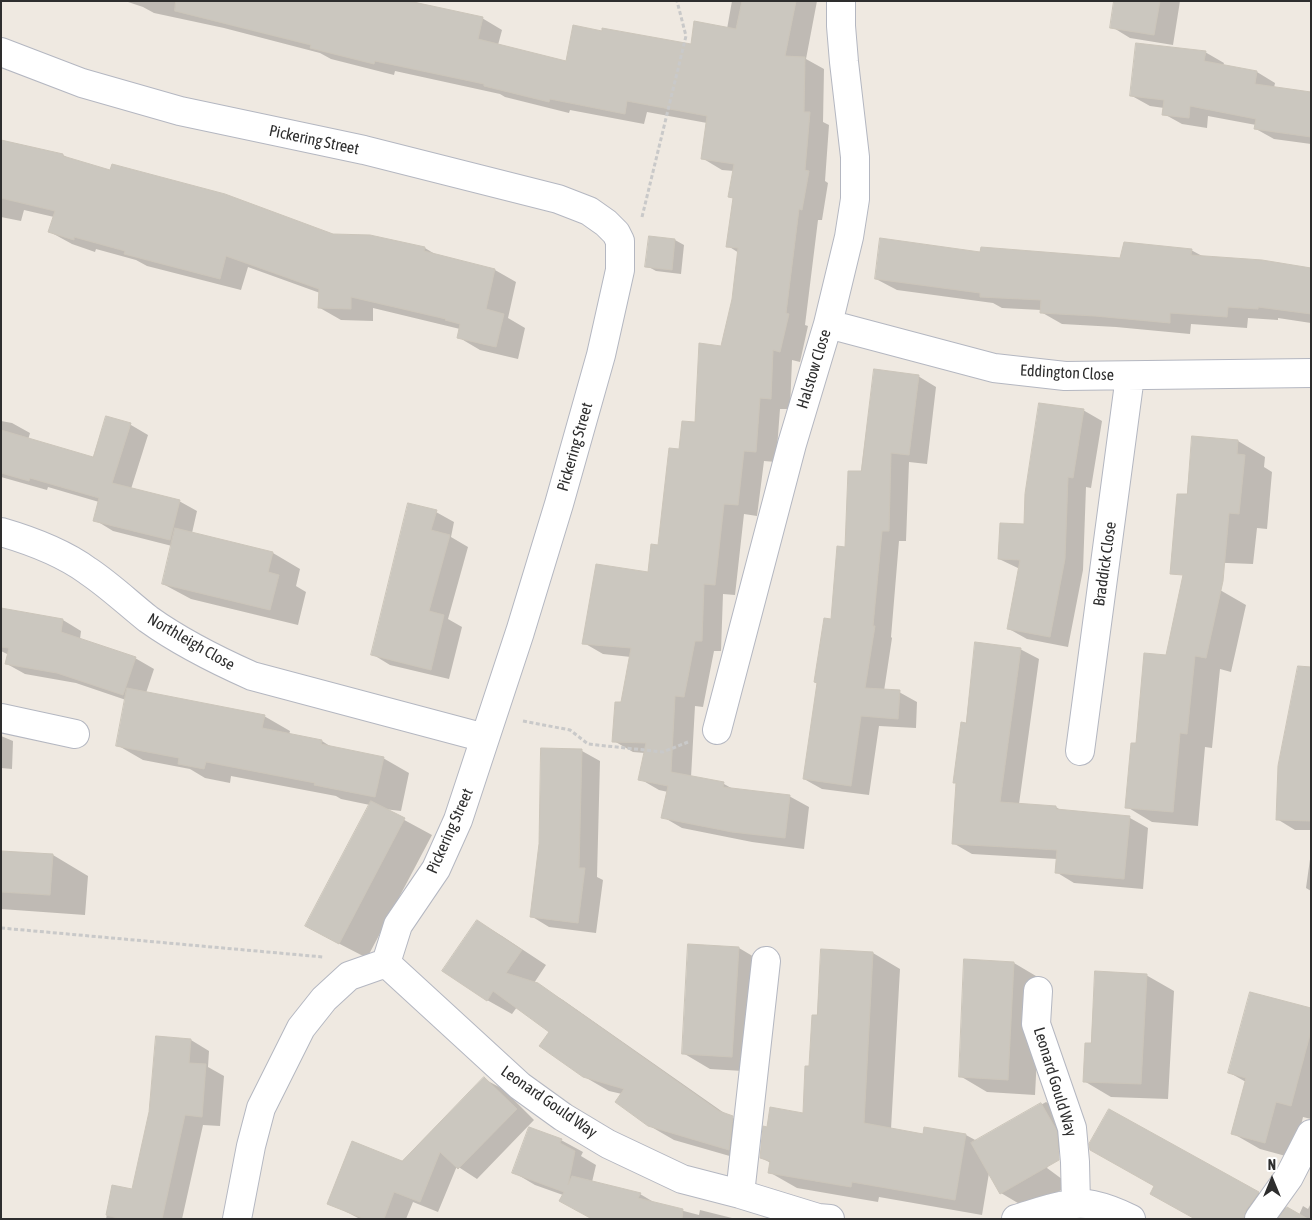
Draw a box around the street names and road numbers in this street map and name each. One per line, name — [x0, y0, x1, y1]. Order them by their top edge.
street label: Pickering Street — [267, 121, 361, 159]
street label: Halstow Close — [793, 327, 835, 411]
street label: Eddington Close — [1020, 361, 1114, 385]
street label: Pickering Street — [553, 400, 597, 494]
street label: Braddick Close — [1090, 521, 1120, 607]
street label: Northleigh Close — [144, 609, 238, 675]
street label: Pickering Street — [423, 785, 477, 877]
street label: Leonard Gould Way — [1029, 1025, 1081, 1139]
street label: Leonard Gould Way — [497, 1062, 601, 1142]

